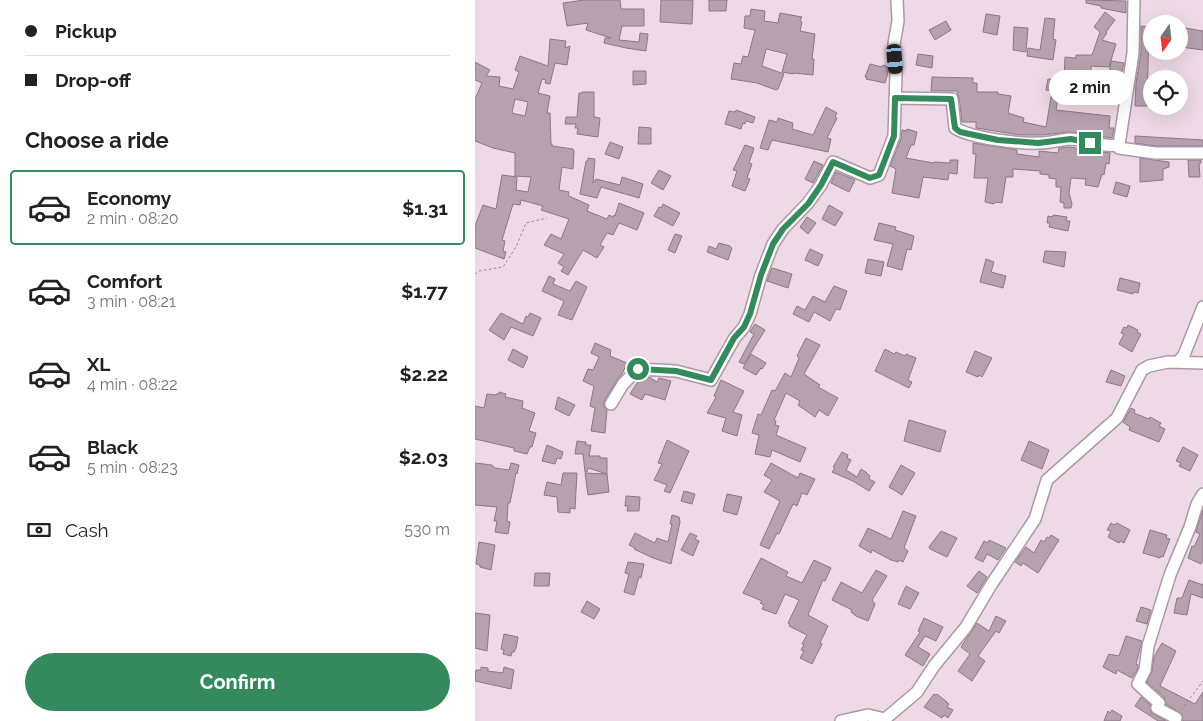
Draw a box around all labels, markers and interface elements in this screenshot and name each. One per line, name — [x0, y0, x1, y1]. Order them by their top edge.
north arrow — [1143, 15, 1187, 60]
map controls — [1143, 15, 1188, 115]
text: Pickup — [55, 20, 117, 42]
car — [886, 43, 903, 75]
text: Drop-off — [55, 69, 131, 91]
callout: 2 min — [1049, 70, 1131, 106]
button: locate — [1143, 70, 1188, 115]
text: 2 min — [1069, 78, 1111, 97]
text: Choose a ride — [25, 127, 169, 153]
route end — [1079, 132, 1101, 154]
icon: car — [27, 185, 72, 230]
text: Economy — [87, 187, 171, 209]
text: $1.31 — [402, 197, 448, 219]
text: 2 min · 08:20 — [87, 209, 179, 228]
icon: car — [27, 268, 72, 313]
text: Comfort — [87, 270, 162, 292]
text: $1.77 — [401, 280, 448, 302]
text: 3 min · 08:21 — [87, 292, 176, 311]
icon: car — [27, 351, 72, 396]
text: XL — [87, 353, 110, 375]
route start — [627, 358, 649, 380]
text: $2.22 — [400, 363, 448, 385]
text: 4 min · 08:22 — [87, 375, 177, 394]
icon: car — [27, 434, 72, 479]
text: Black — [87, 436, 138, 458]
text: $2.03 — [399, 446, 448, 468]
text: 5 min · 08:23 — [87, 458, 178, 477]
icon: cash — [25, 516, 53, 544]
text: Cash — [65, 519, 109, 541]
text: 530 m — [404, 520, 450, 539]
button: Confirm — [25, 653, 450, 711]

